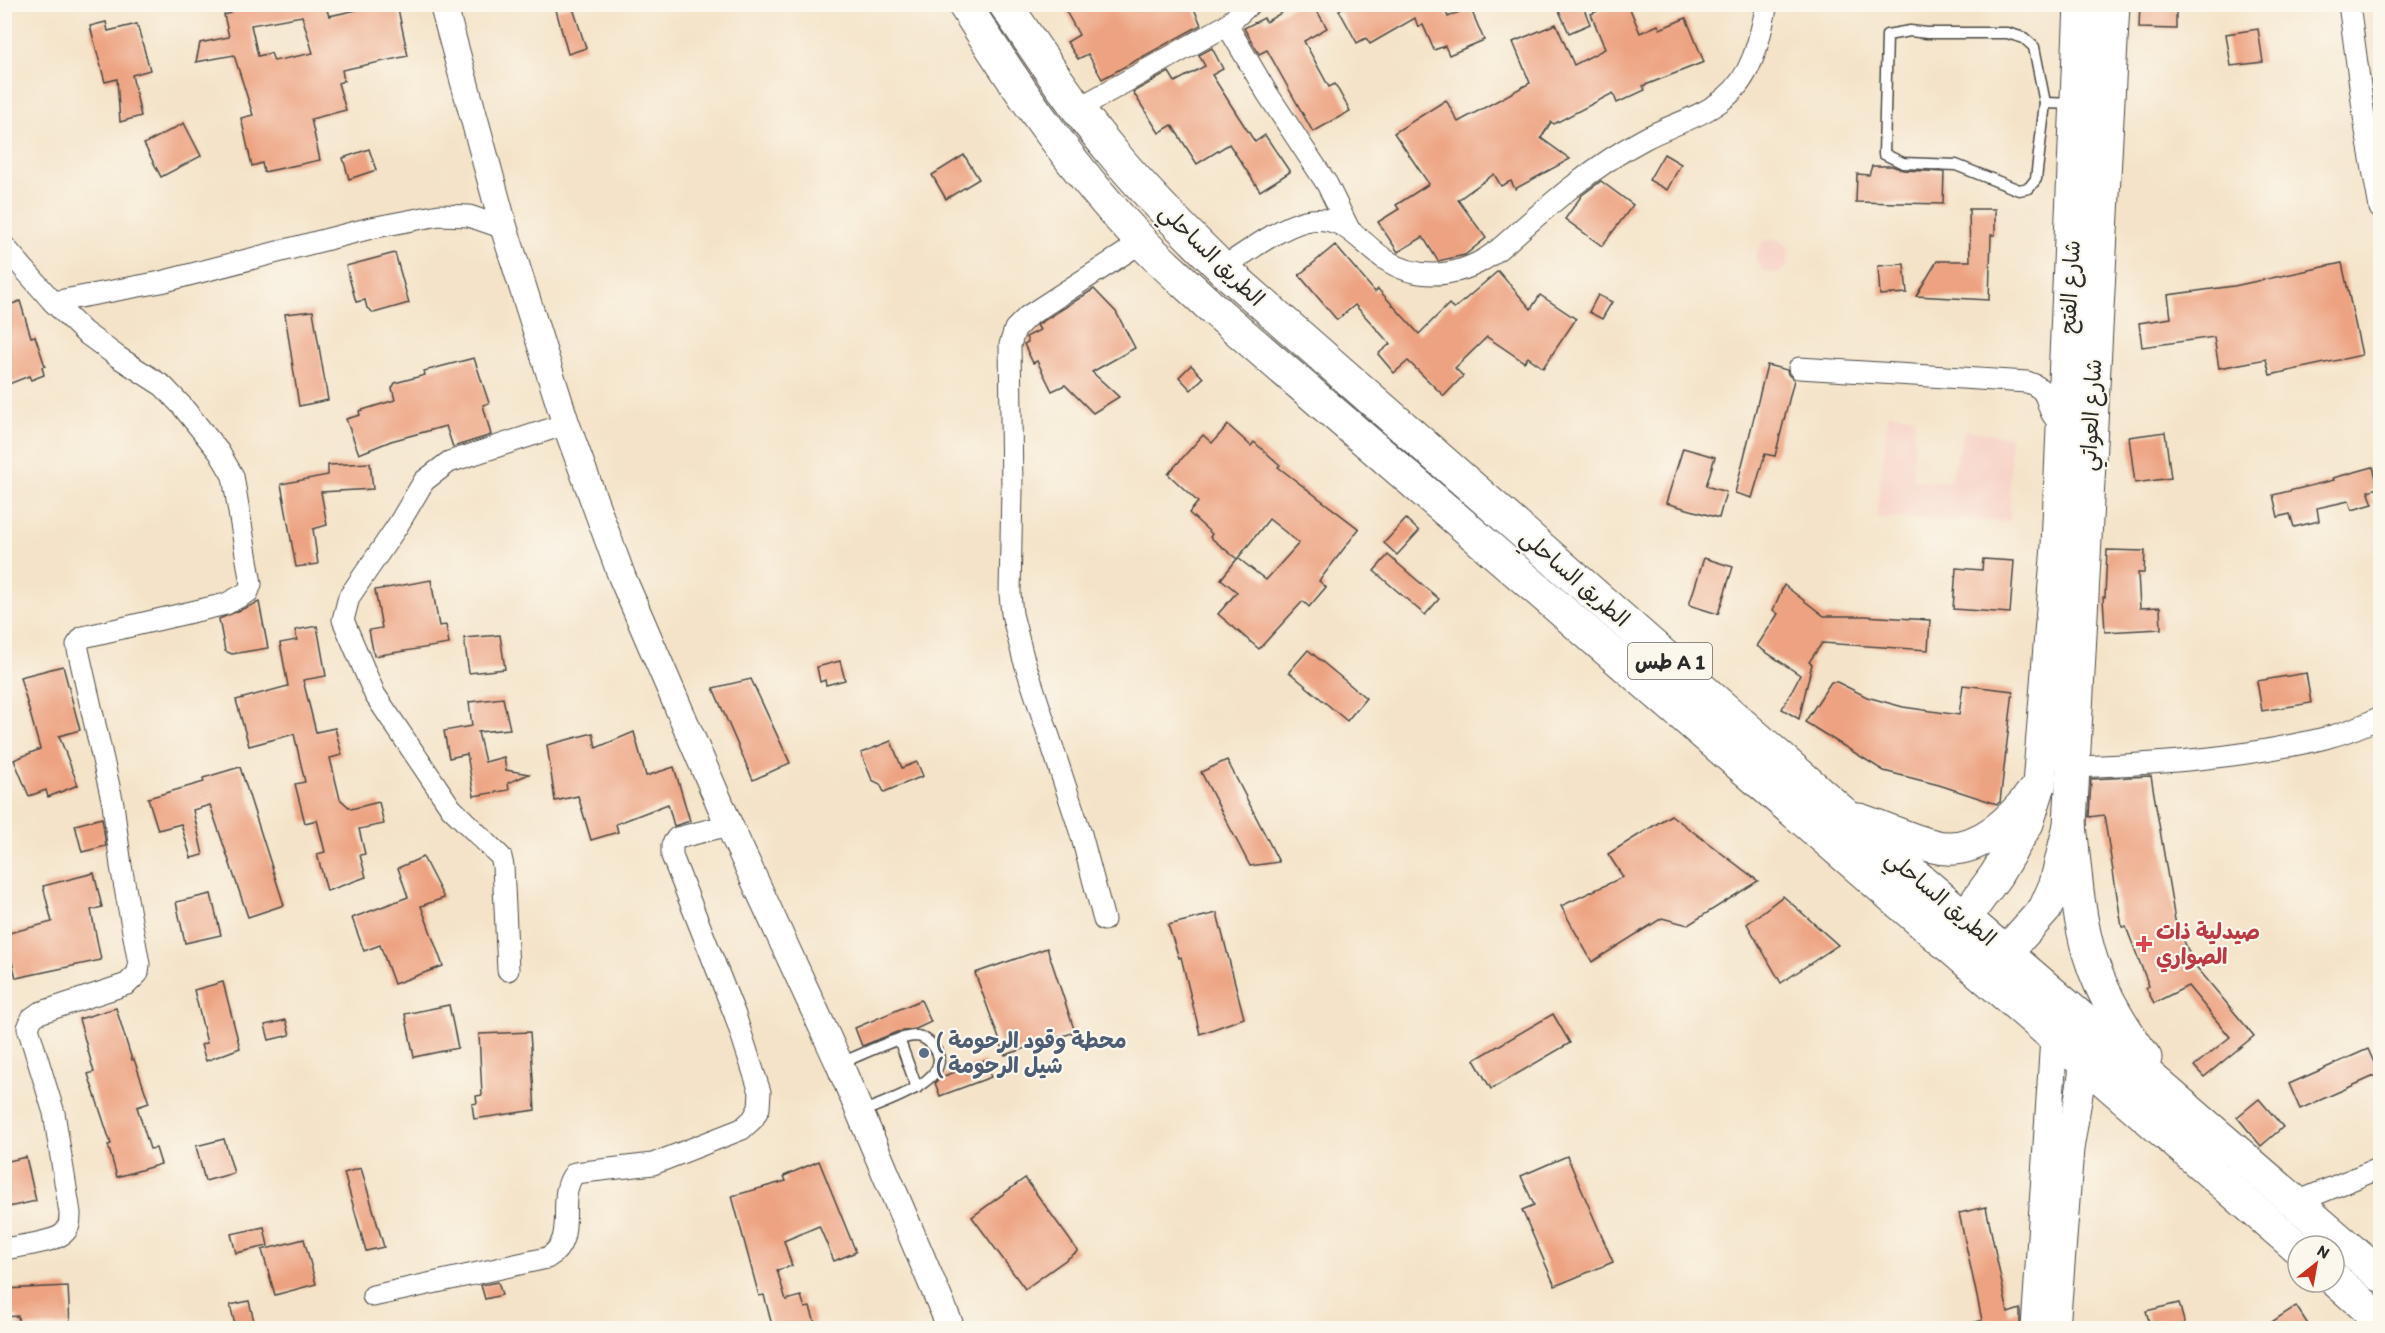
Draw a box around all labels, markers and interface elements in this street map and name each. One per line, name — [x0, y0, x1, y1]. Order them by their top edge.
street label: الطريق الساحلي — [1150, 198, 1270, 316]
street label: شارع الفتح — [2054, 239, 2088, 335]
street label: شارع العواتي — [2075, 358, 2113, 472]
street label: الطريق الساحلي — [1511, 523, 1635, 637]
road number: طس A 1 — [1628, 643, 1712, 679]
street label: الطريق الساحلي — [1877, 844, 2002, 957]
place label: صيدلية ذات الصواري — [2156, 918, 2260, 973]
marker: صيدلية ذات الصواري — [2137, 937, 2151, 951]
place label: ( محطة وقود الرحومة ( شيل الرحومة — [936, 1027, 1127, 1079]
marker: ( محطة وقود الرحومة ( شيل الرحومة — [917, 1046, 931, 1060]
north arrow — [2286, 1234, 2346, 1294]
text: N — [2314, 1241, 2333, 1262]

